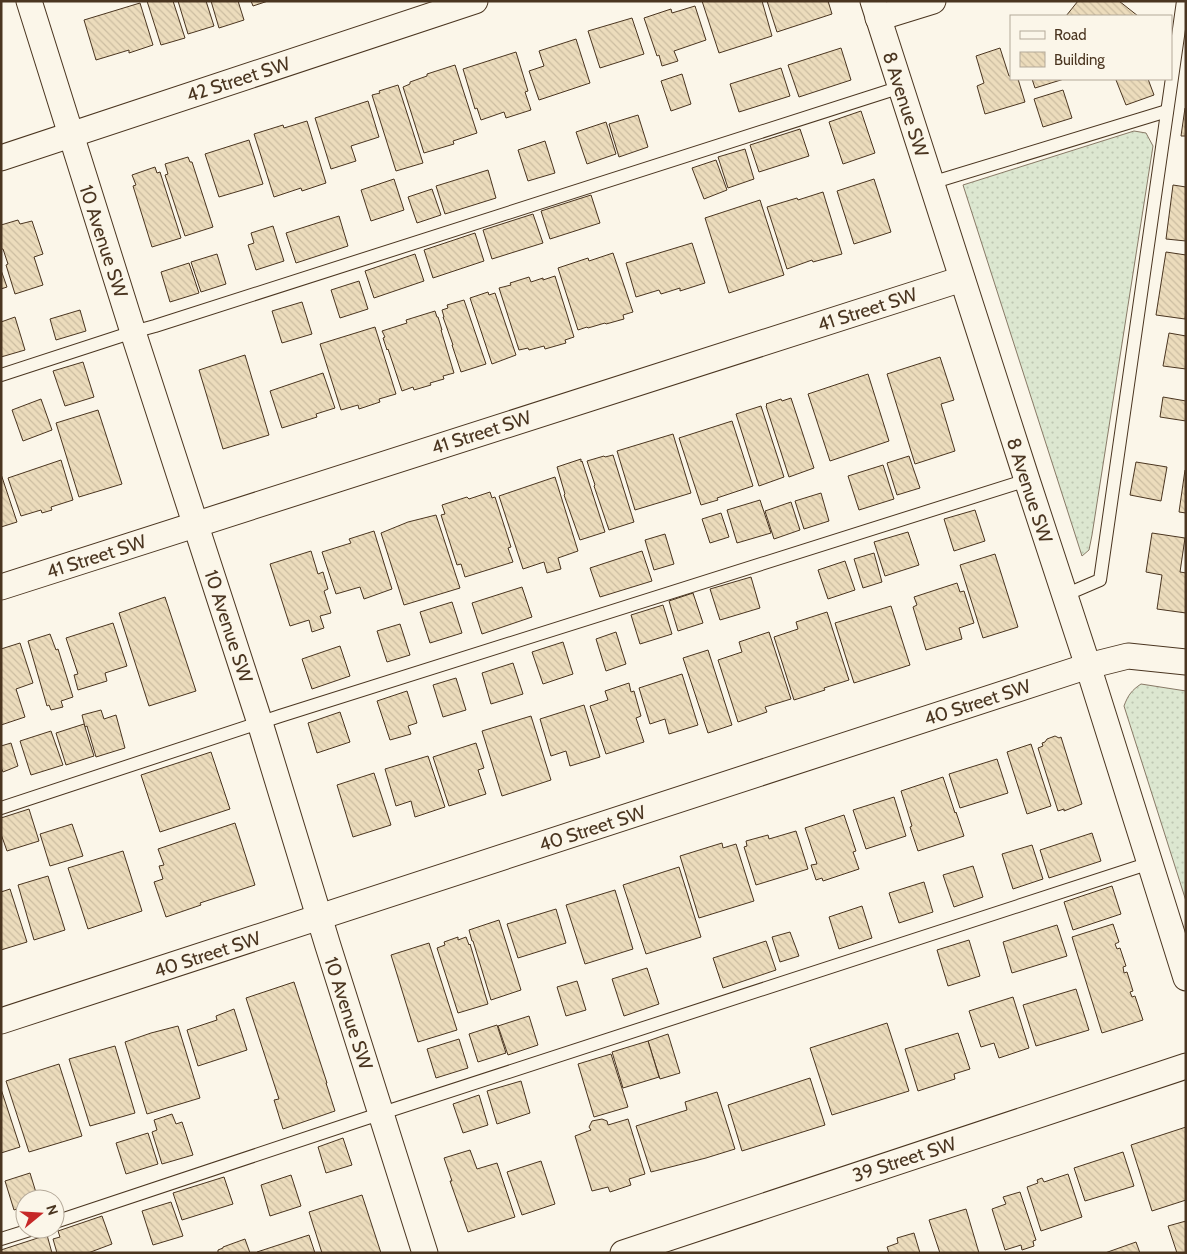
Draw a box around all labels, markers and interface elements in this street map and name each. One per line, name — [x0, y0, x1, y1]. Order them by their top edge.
legend — [1010, 15, 1172, 80]
text: Road — [1054, 26, 1087, 44]
street label: 8 Avenue SW — [878, 49, 933, 160]
text: Building — [1054, 51, 1105, 69]
street label: 42 Street SW — [184, 52, 293, 107]
street label: 10 Avenue SW — [74, 182, 133, 301]
street label: 41 Street SW — [814, 283, 920, 336]
street label: 41 Street SW — [428, 406, 534, 459]
street label: 8 Avenue SW — [1002, 435, 1057, 546]
street label: 41 Street SW — [43, 530, 149, 583]
street label: 10 Avenue SW — [199, 567, 258, 686]
street label: 40 Street SW — [921, 674, 1033, 731]
street label: 40 Street SW — [536, 800, 648, 857]
street label: 40 Street SW — [151, 926, 263, 983]
street label: 10 Avenue SW — [319, 954, 378, 1073]
street label: 39 Street SW — [849, 1132, 959, 1187]
north arrow — [15, 1189, 65, 1239]
text: N — [42, 1202, 62, 1217]

